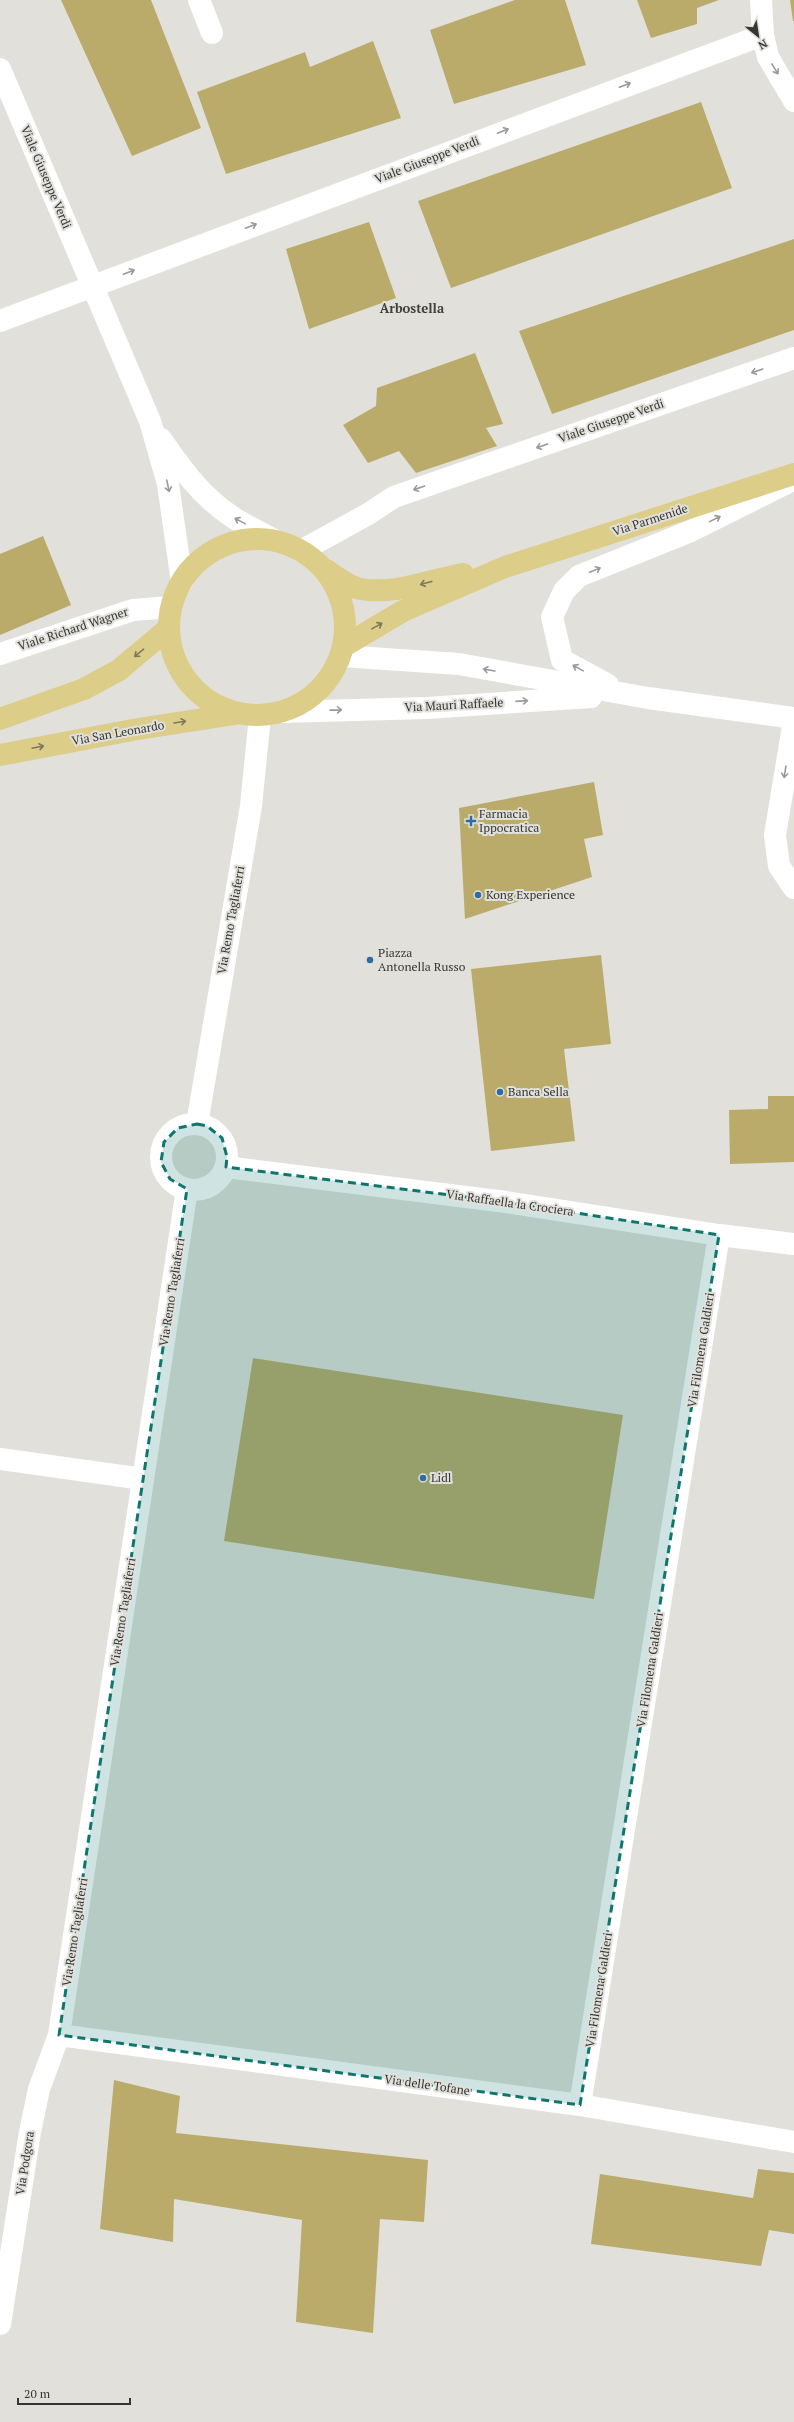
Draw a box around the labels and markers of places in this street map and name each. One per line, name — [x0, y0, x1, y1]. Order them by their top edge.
place label: Farmacia Ippocratica — [479, 806, 539, 835]
marker: Farmacia Ippocratica — [466, 816, 476, 826]
place label: Kong Experience — [486, 887, 575, 902]
marker: Kong Experience — [473, 890, 483, 900]
place label: Piazza Antonella Russo — [378, 945, 466, 974]
marker: Piazza Antonella Russo — [365, 955, 375, 965]
place label: Banca Sella — [508, 1084, 569, 1099]
marker: Banca Sella — [495, 1087, 505, 1097]
place label: Lidl — [431, 1470, 452, 1485]
marker: Lidl — [418, 1473, 428, 1483]

